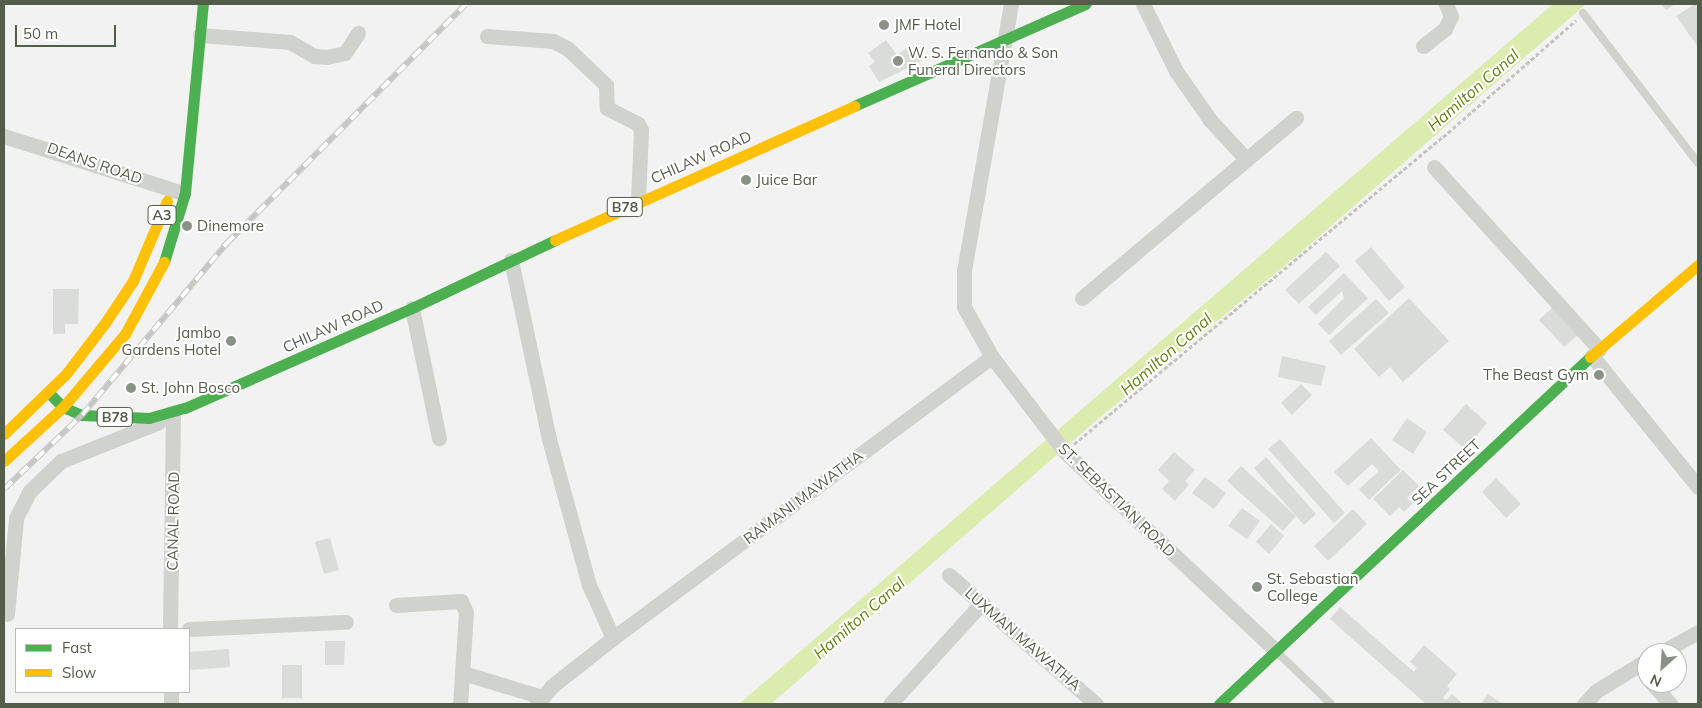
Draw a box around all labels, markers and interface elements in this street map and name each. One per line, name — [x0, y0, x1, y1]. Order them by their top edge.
scale bar — [18, 15, 119, 47]
place label: JMF Hotel — [894, 16, 961, 34]
marker: JMF Hotel — [878, 19, 890, 31]
text: 50 m — [23, 24, 58, 43]
place label: W. S. Fernando & Son Funeral Directors — [908, 43, 1058, 78]
water label: Hamilton Canal — [1423, 45, 1523, 135]
marker: W. S. Fernando & Son Funeral Directors — [892, 55, 904, 67]
street label: CHILAW ROAD — [648, 127, 754, 187]
street label: DEANS ROAD — [45, 138, 145, 188]
place label: Juice Bar — [756, 171, 817, 189]
marker: Juice Bar — [740, 174, 752, 186]
road number: B78 — [606, 196, 644, 218]
road number: A3 — [147, 204, 177, 226]
place label: Dinemore — [197, 217, 264, 235]
marker: Dinemore — [181, 220, 193, 232]
street label: CHILAW ROAD — [280, 296, 386, 356]
water label: Hamilton Canal — [1116, 309, 1216, 399]
place label: Jambo Gardens Hotel — [121, 323, 221, 358]
marker: Jambo Gardens Hotel — [225, 335, 237, 347]
place label: The Beast Gym — [1483, 366, 1589, 384]
marker: The Beast Gym — [1593, 369, 1605, 381]
place label: St. John Bosco — [141, 379, 240, 397]
marker: St. John Bosco — [125, 382, 137, 394]
road number: B78 — [96, 406, 134, 428]
street label: SEA STREET — [1408, 435, 1484, 509]
street label: ST. SEBASTIAN ROAD — [1055, 439, 1179, 561]
street label: RAMANI MAWATHA — [740, 446, 866, 548]
street label: CANAL ROAD — [163, 471, 183, 571]
place label: St. Sebastian College — [1267, 569, 1359, 604]
water label: Hamilton Canal — [809, 573, 909, 663]
marker: St. Sebastian College — [1251, 581, 1263, 593]
street label: LUXMAN MAWATHA — [961, 584, 1085, 694]
legend — [15, 628, 190, 693]
text: Fast — [62, 638, 92, 657]
north arrow — [1637, 643, 1687, 693]
text: Slow — [62, 663, 96, 682]
text: N — [1647, 670, 1665, 691]

